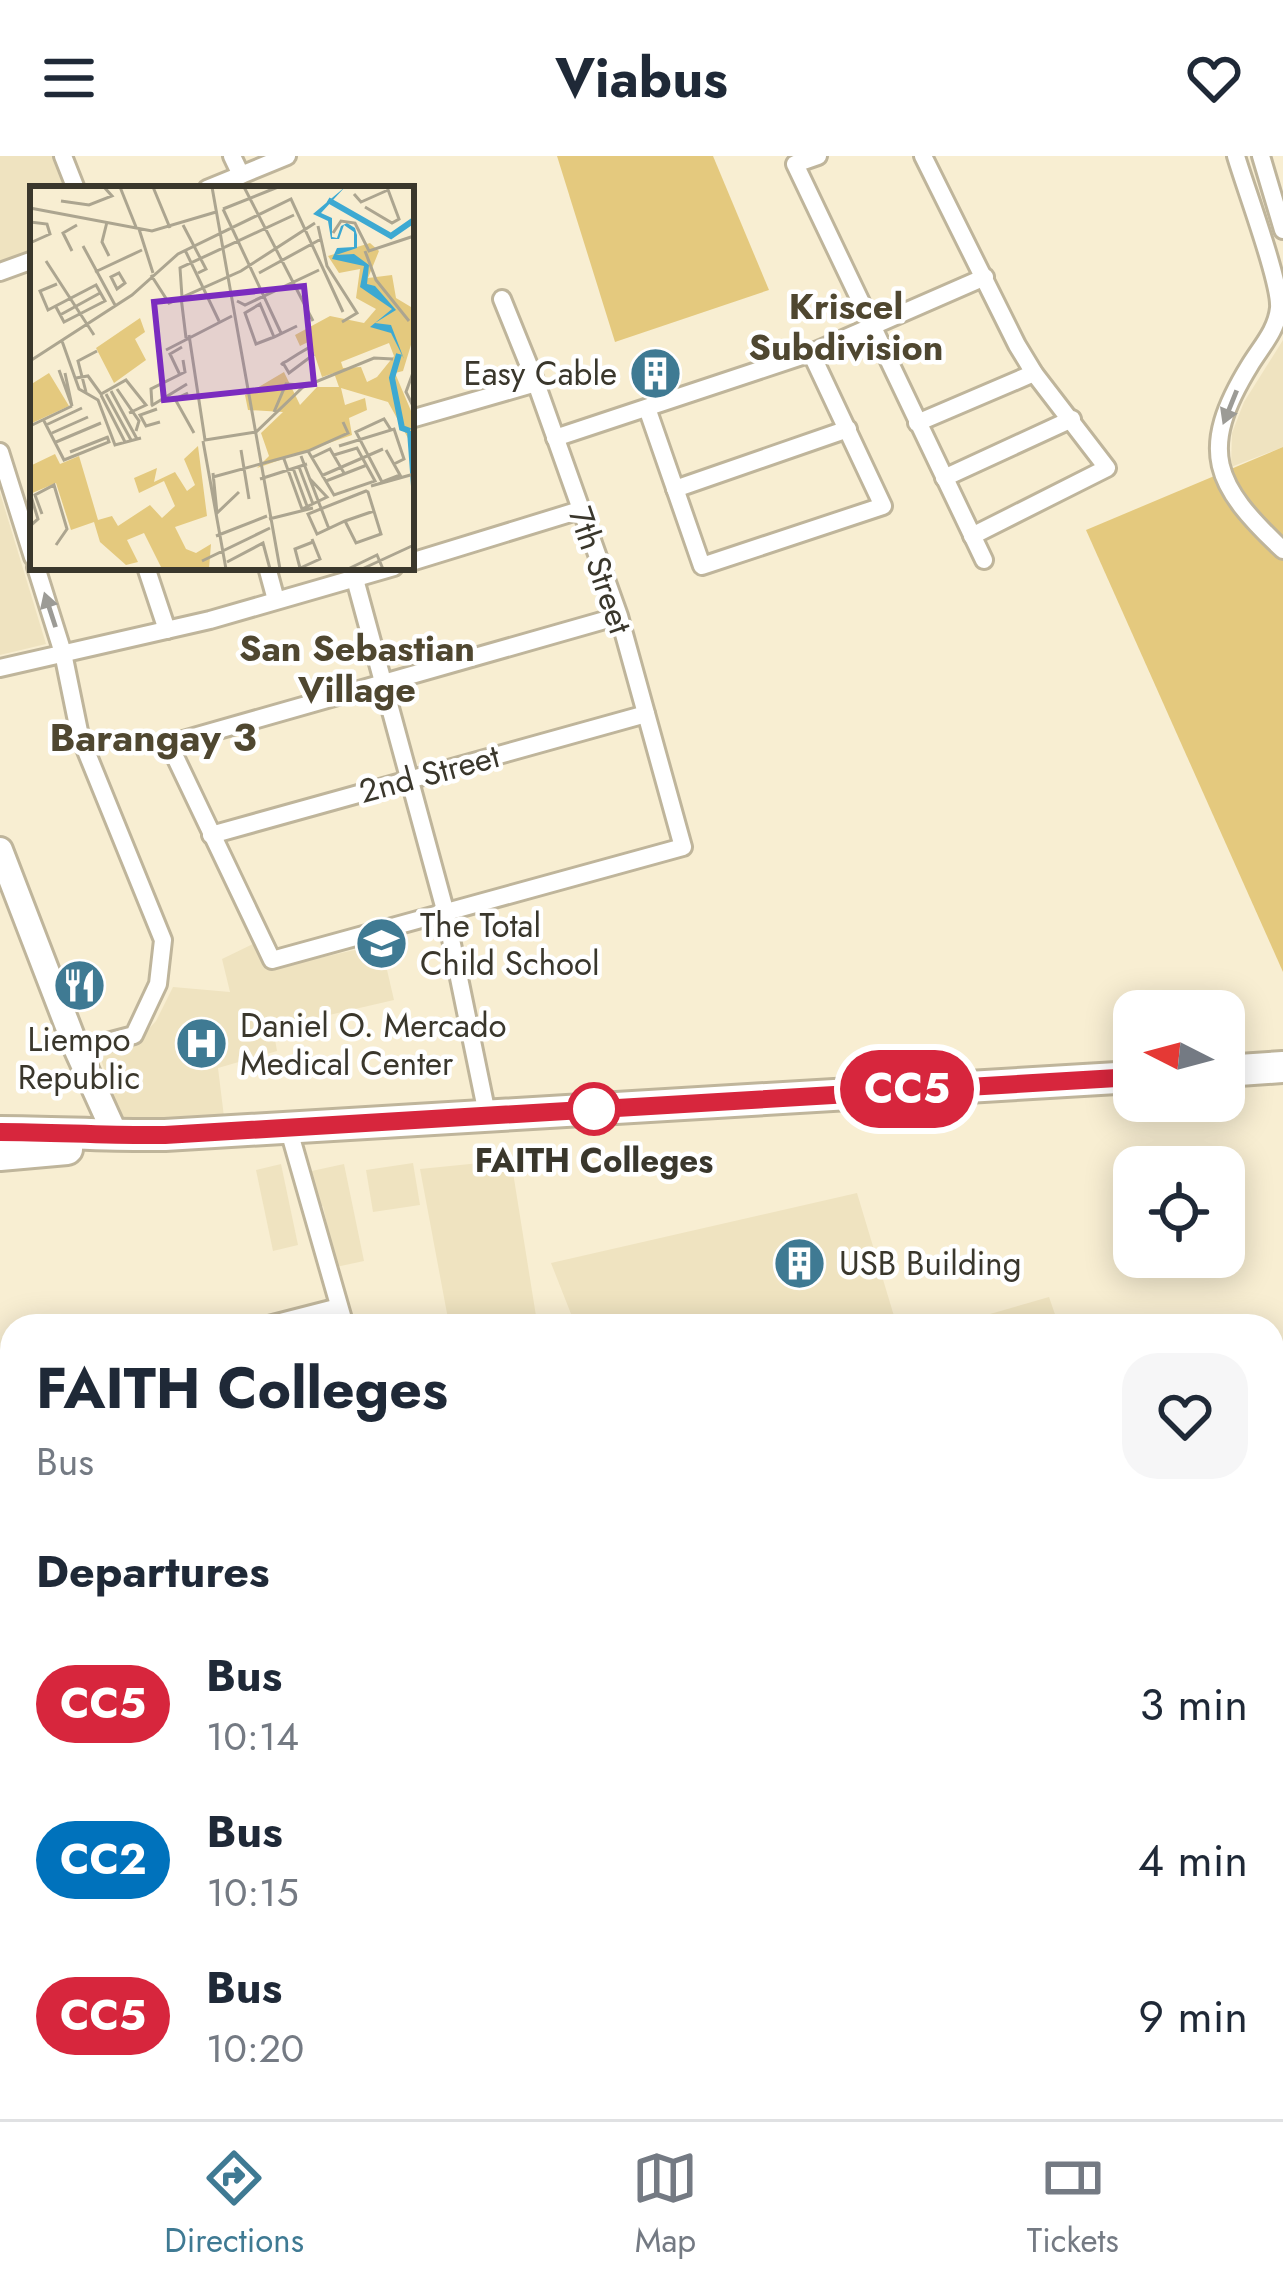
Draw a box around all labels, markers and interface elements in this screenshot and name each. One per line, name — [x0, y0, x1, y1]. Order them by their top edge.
text: Viabus — [555, 39, 728, 117]
icon: menu — [36, 45, 102, 111]
icon: heart — [1181, 45, 1247, 111]
inset map — [30, 186, 414, 570]
district label: Kriscel Subdivision — [749, 280, 943, 373]
building icon: Easy Cable — [628, 345, 684, 401]
place label: Easy Cable — [464, 350, 617, 397]
one-way arrow — [1220, 390, 1239, 426]
street label: 7th Street — [557, 500, 644, 640]
one-way arrow — [39, 591, 58, 628]
district label: San Sebastian Village — [239, 622, 475, 715]
district label: Barangay 3 — [49, 709, 257, 766]
street label: 2nd Street — [354, 732, 505, 815]
place label: The Total Child School — [420, 902, 600, 987]
school or university icon: The Total Child School — [353, 916, 409, 972]
restaurant icon: Liempo Republic — [51, 957, 107, 1013]
north arrow — [1113, 990, 1245, 1122]
map controls — [1113, 990, 1245, 1278]
place label: Daniel O. Mercado Medical Center — [240, 1002, 507, 1087]
place label: Liempo Republic — [18, 1016, 140, 1101]
hospital icon: Daniel O. Mercado Medical Center — [173, 1016, 229, 1072]
line badge: CC5 — [838, 1050, 976, 1128]
text: CC5 — [864, 1058, 950, 1119]
marker: FAITH Colleges — [569, 1084, 619, 1134]
place label: FAITH Colleges — [475, 1137, 713, 1184]
button: locate — [1113, 1146, 1245, 1278]
building icon: USB Building — [772, 1235, 828, 1291]
place label: USB Building — [839, 1240, 1022, 1287]
text: FAITH Colleges — [36, 1347, 448, 1429]
button: heart — [1122, 1353, 1248, 1479]
text: Bus — [36, 1433, 94, 1490]
text: Departures — [36, 1539, 270, 1604]
text: Bus — [206, 1643, 282, 1708]
text: 3 min — [1140, 1672, 1248, 1737]
text: CC5 — [60, 1673, 146, 1734]
text: 10:14 — [206, 1708, 299, 1765]
text: Bus — [206, 1799, 283, 1864]
text: 4 min — [1138, 1828, 1248, 1893]
text: CC2 — [60, 1829, 146, 1890]
text: 10:15 — [206, 1864, 299, 1921]
text: Bus — [206, 1955, 282, 2020]
text: 9 min — [1138, 1984, 1248, 2049]
text: CC5 — [60, 1985, 146, 2046]
text: 10:20 — [206, 2020, 304, 2077]
tab: Directions — [164, 2145, 304, 2264]
tab: Map — [632, 2145, 698, 2264]
tab: Tickets — [1027, 2145, 1119, 2264]

